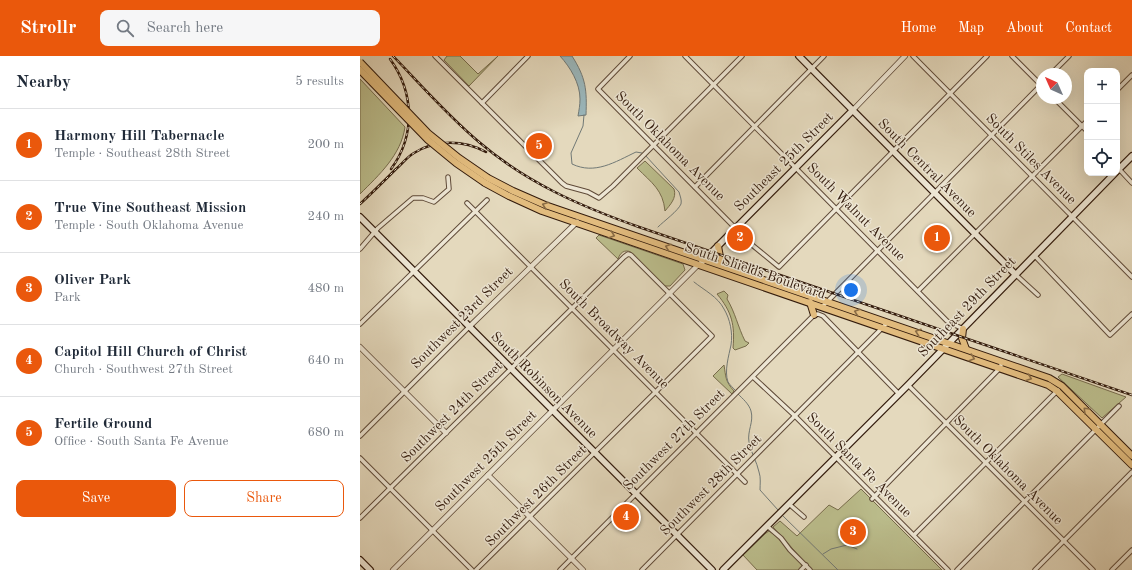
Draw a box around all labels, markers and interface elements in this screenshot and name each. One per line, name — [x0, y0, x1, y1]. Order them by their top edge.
search box — [100, 10, 380, 46]
icon: search — [114, 17, 136, 39]
text: Strollr — [20, 19, 76, 38]
text: Search here — [146, 21, 223, 36]
text: Home — [901, 21, 936, 35]
text: Map — [958, 21, 984, 35]
text: About — [1006, 21, 1043, 35]
text: Contact — [1065, 21, 1112, 35]
north arrow — [1036, 68, 1072, 104]
map controls — [1084, 68, 1120, 176]
button: + — [1084, 68, 1120, 104]
text: Nearby — [16, 74, 71, 91]
text: 5 results — [295, 75, 344, 88]
street label: South Oklahoma Avenue — [613, 89, 727, 203]
button: − — [1084, 104, 1120, 140]
street label: Southeast 25th Street — [732, 110, 836, 214]
street label: South Stiles Avenue — [983, 111, 1079, 207]
street label: South Central Avenue — [875, 116, 979, 220]
text: Harmony Hill Tabernacle — [54, 129, 224, 144]
pin: 5 — [526, 131, 552, 161]
text: 1 — [25, 138, 33, 151]
text: 200 m — [307, 138, 344, 151]
button: locate — [1084, 140, 1120, 176]
text: Temple · Southeast 28th Street — [54, 147, 230, 160]
street label: South Walnut Avenue — [804, 160, 908, 264]
text: True Vine Southeast Mission — [54, 201, 246, 216]
one-way arrow — [541, 201, 548, 209]
text: 2 — [25, 210, 33, 223]
text: 240 m — [307, 210, 344, 223]
text: Temple · South Oklahoma Avenue — [54, 219, 244, 232]
pin: 2 — [727, 223, 753, 253]
pin: 1 — [924, 223, 950, 253]
one-way arrow — [609, 230, 616, 239]
street label: South Shields Boulevard — [683, 240, 827, 302]
one-way arrow — [664, 243, 671, 252]
street label: Southeast 29th Street — [916, 254, 1019, 360]
street label: Southwest 23rd Street — [408, 264, 516, 372]
text: Oliver Park — [54, 273, 131, 288]
street label: South Broadway Avenue — [556, 276, 672, 392]
your location — [841, 280, 861, 300]
text: 3 — [25, 282, 33, 295]
text: 480 m — [307, 282, 344, 295]
text: Park — [54, 291, 81, 304]
one-way arrow — [854, 308, 861, 316]
street label: South Robinson Avenue — [488, 329, 600, 441]
one-way arrow — [915, 329, 922, 337]
text: Capitol Hill Church of Christ — [54, 345, 247, 360]
one-way arrow — [969, 353, 976, 362]
text: 4 — [25, 354, 33, 367]
text: 640 m — [307, 354, 344, 367]
street label: Southwest 24th Street — [399, 359, 505, 465]
text: Church · Southwest 27th Street — [54, 363, 233, 376]
one-way arrow — [1026, 373, 1033, 382]
street label: Southwest 27th Street — [621, 387, 727, 493]
one-way arrow — [1083, 407, 1091, 415]
street label: Southwest 25th Street — [433, 408, 539, 514]
street label: South Santa Fe Avenue — [804, 410, 914, 520]
street label: South Oklahoma Avenue — [951, 413, 1065, 527]
text: Fertile Ground — [54, 417, 152, 432]
text: 5 — [25, 426, 33, 439]
text: 680 m — [307, 426, 344, 439]
street label: Southwest 28th Street — [658, 432, 764, 538]
text: Office · South Santa Fe Avenue — [54, 435, 228, 448]
street label: Southwest 26th Street — [483, 443, 589, 549]
button: Save — [16, 480, 176, 517]
button: Share — [184, 480, 344, 517]
pin: 4 — [613, 502, 639, 532]
pin: 3 — [840, 517, 866, 547]

